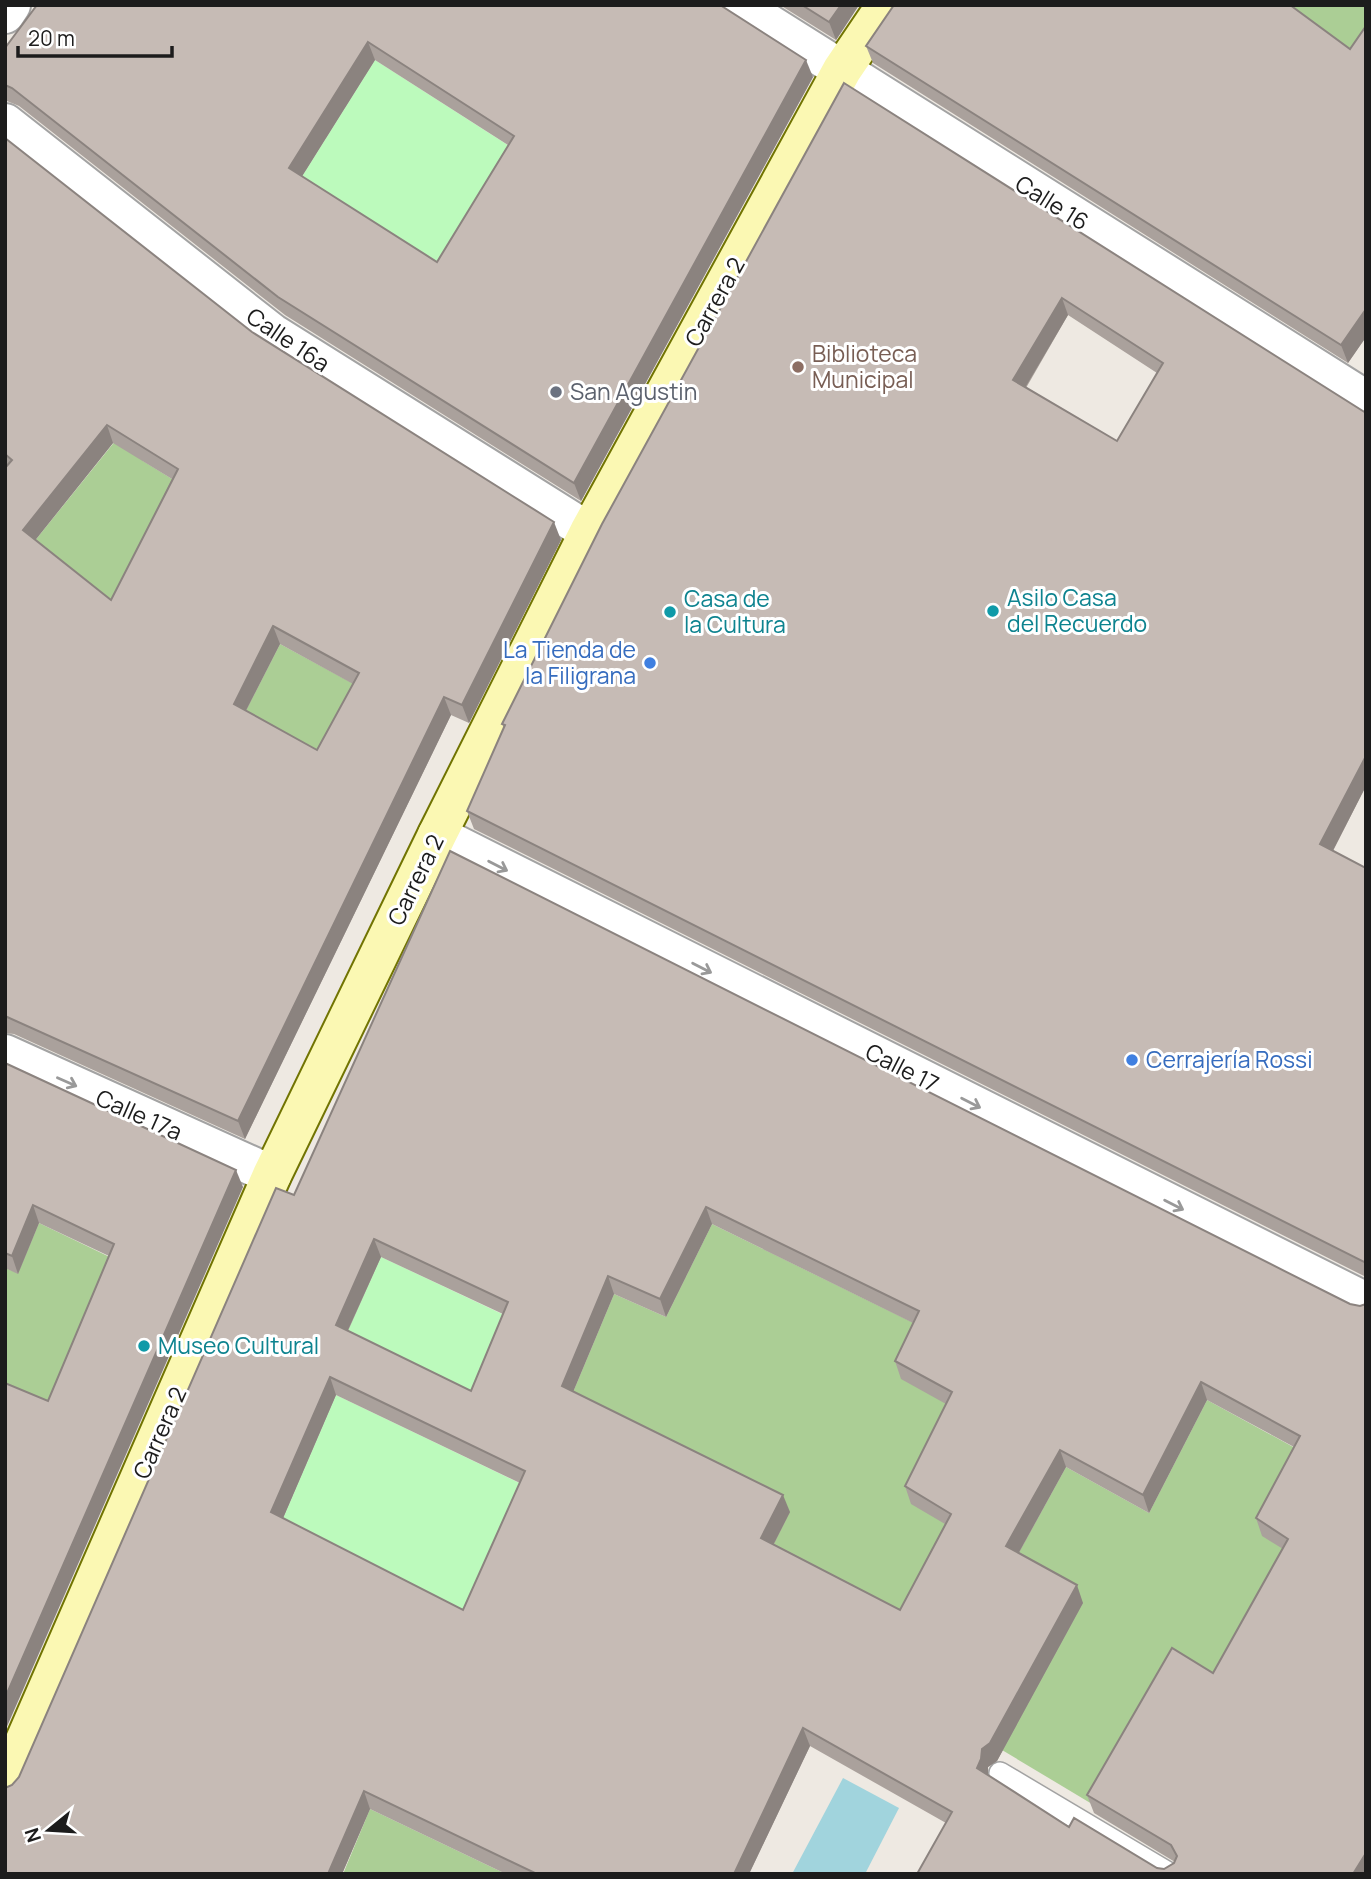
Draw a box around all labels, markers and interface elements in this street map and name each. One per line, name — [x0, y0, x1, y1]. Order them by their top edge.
scale bar — [18, 14, 172, 58]
text: 20 m — [28, 24, 75, 52]
street label: Calle 16 — [1010, 167, 1095, 237]
street label: Carrera 2 — [677, 251, 752, 352]
street label: Calle 16a — [241, 300, 336, 379]
place label: Biblioteca Municipal — [812, 337, 917, 395]
marker: Biblioteca Municipal — [790, 359, 806, 375]
place label: San Agustin — [570, 375, 697, 407]
marker: San Agustin — [548, 384, 564, 400]
place label: Asilo Casa del Recuerdo — [1007, 581, 1147, 639]
place label: Casa de la Cultura — [684, 582, 786, 640]
marker: Asilo Casa del Recuerdo — [985, 603, 1001, 619]
marker: Casa de la Cultura — [662, 604, 678, 620]
place label: La Tienda de la Filigrana — [503, 633, 636, 691]
marker: La Tienda de la Filigrana — [642, 655, 658, 671]
street label: Carrera 2 — [379, 829, 451, 930]
one-way arrow — [487, 859, 508, 873]
one-way arrow — [691, 961, 712, 975]
street label: Calle 17 — [860, 1035, 945, 1099]
place label: Cerrajería Rossi — [1146, 1043, 1313, 1075]
marker: Cerrajería Rossi — [1124, 1052, 1140, 1068]
one-way arrow — [56, 1076, 78, 1089]
street label: Calle 17a — [91, 1081, 188, 1147]
one-way arrow — [960, 1096, 981, 1110]
one-way arrow — [1163, 1198, 1184, 1212]
place label: Museo Cultural — [158, 1329, 319, 1361]
marker: Museo Cultural — [136, 1338, 152, 1354]
street label: Carrera 2 — [125, 1382, 194, 1484]
north arrow — [14, 1795, 84, 1865]
text: N — [18, 1825, 47, 1846]

